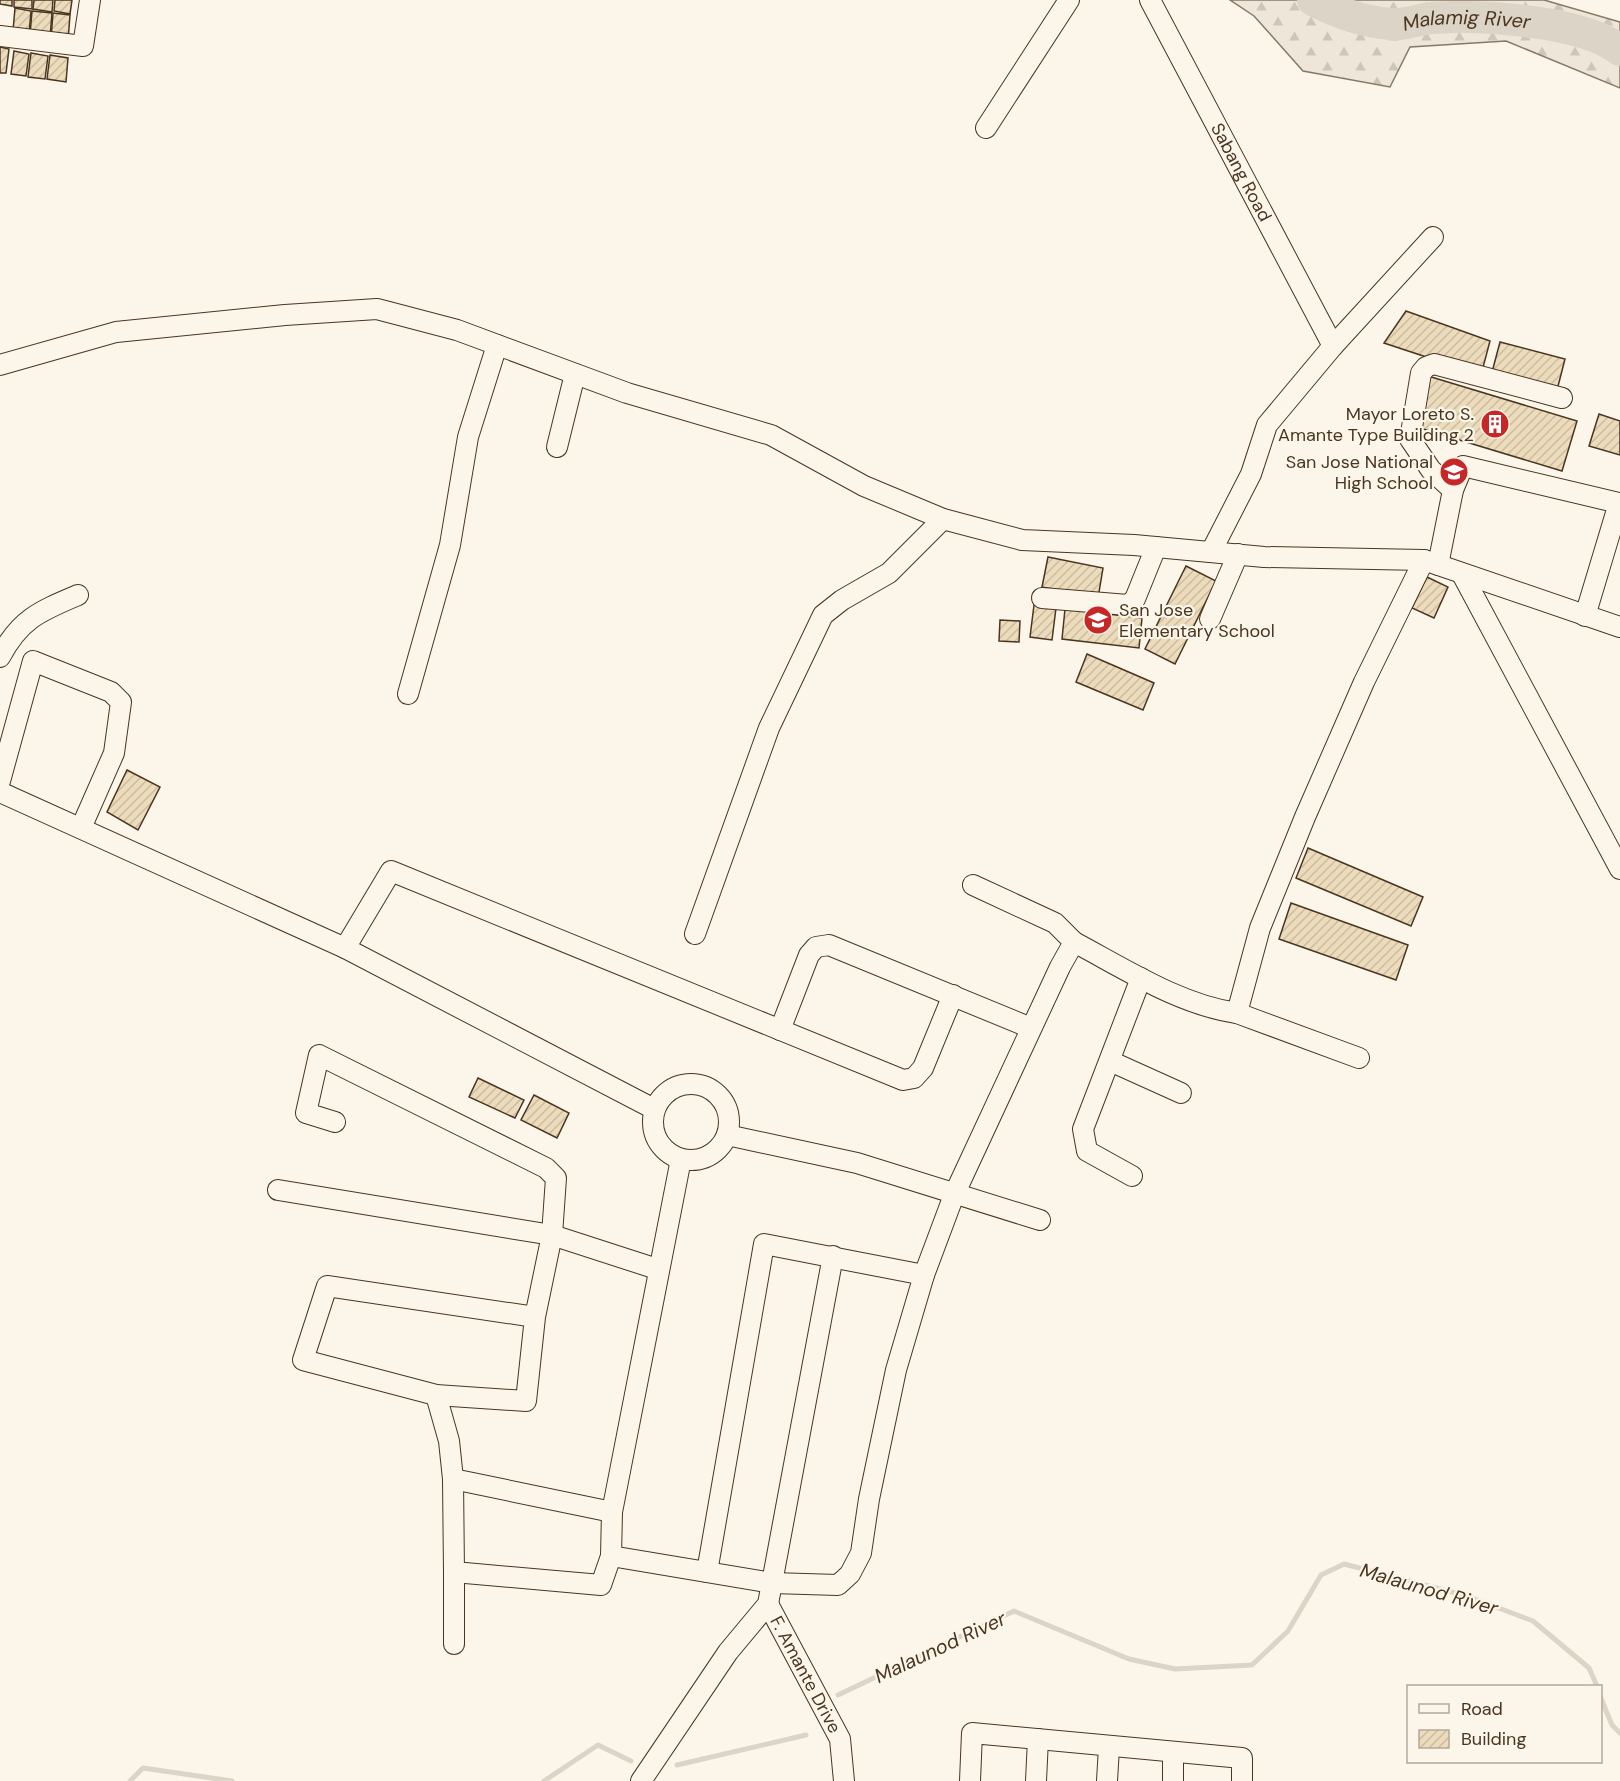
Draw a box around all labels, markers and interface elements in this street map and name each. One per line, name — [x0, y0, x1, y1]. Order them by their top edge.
water label: Malamig River — [1400, 4, 1533, 37]
street label: Sabang Road — [1205, 119, 1277, 226]
place label: Mayor Loreto S. Amante Type Building 2 — [1278, 402, 1474, 447]
building icon: Mayor Loreto S. Amante Type Building 2 — [1479, 408, 1511, 440]
place label: San Jose National High School — [1286, 450, 1433, 495]
school or university icon: San Jose National High School — [1438, 456, 1470, 488]
place label: San Jose Elementary School — [1119, 598, 1275, 643]
school or university icon: San Jose Elementary School — [1082, 604, 1114, 636]
water label: Malaunod River — [1357, 1557, 1502, 1621]
water label: Malaunod River — [870, 1605, 1011, 1689]
street label: F. Amante Drive — [765, 1612, 847, 1737]
legend — [1407, 1685, 1602, 1763]
text: Road — [1461, 1697, 1503, 1721]
text: Building — [1461, 1727, 1526, 1751]

